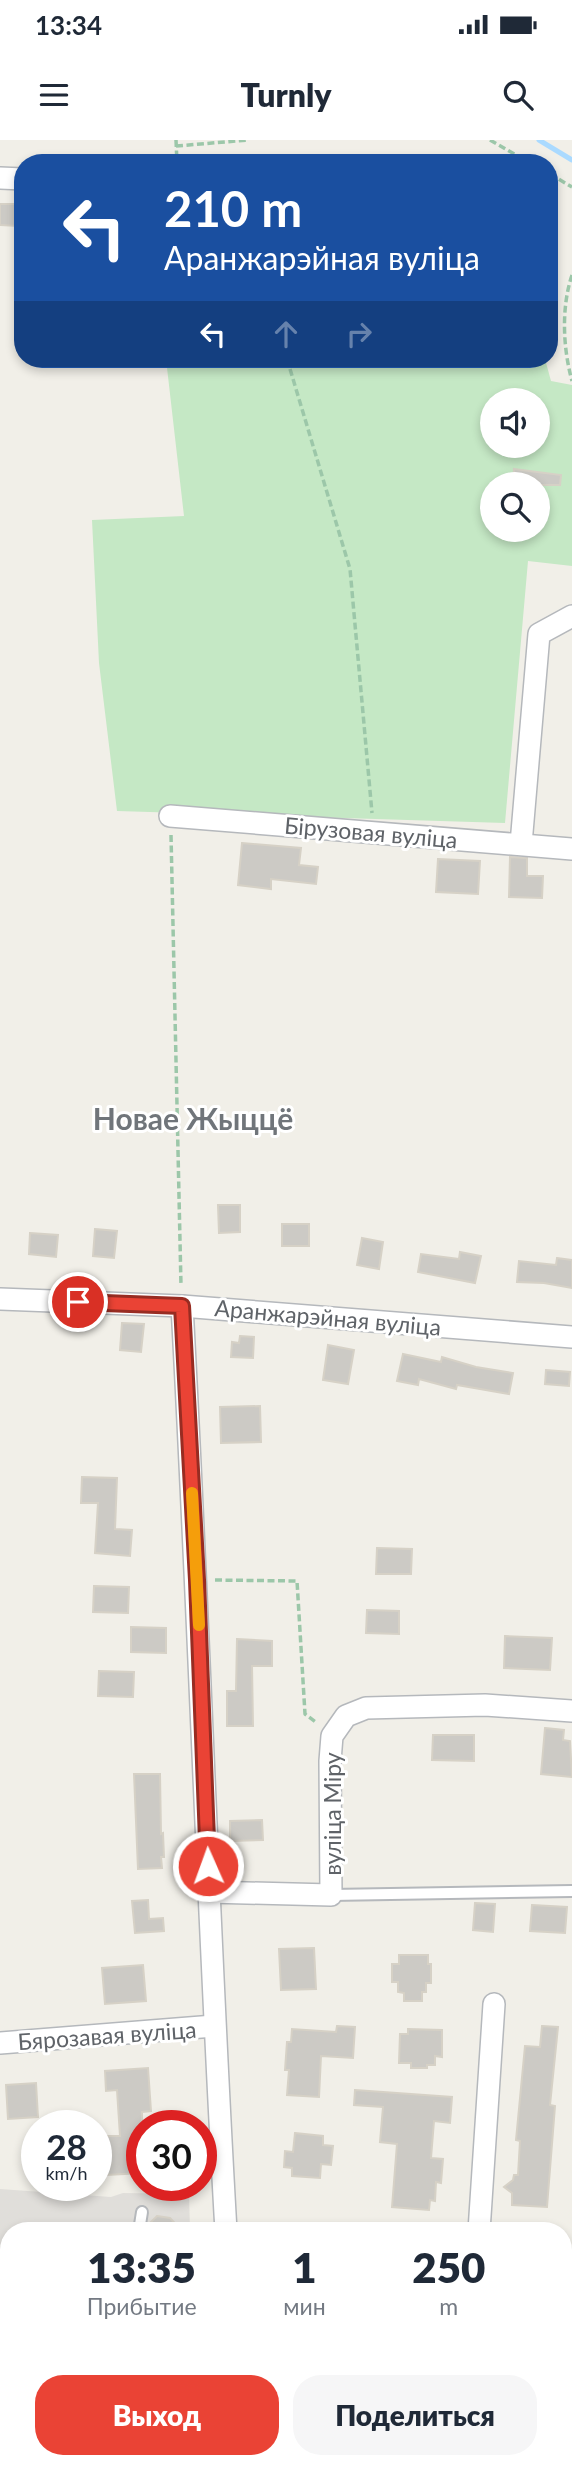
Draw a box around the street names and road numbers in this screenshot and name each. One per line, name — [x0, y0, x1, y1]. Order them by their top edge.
street label: Бірузовая вуліца — [283, 810, 459, 854]
street label: Аранжарэйная вуліца — [214, 1293, 442, 1341]
street label: вуліца Міру — [318, 1752, 346, 1876]
street label: Бярозавая вуліца — [17, 2015, 197, 2055]

